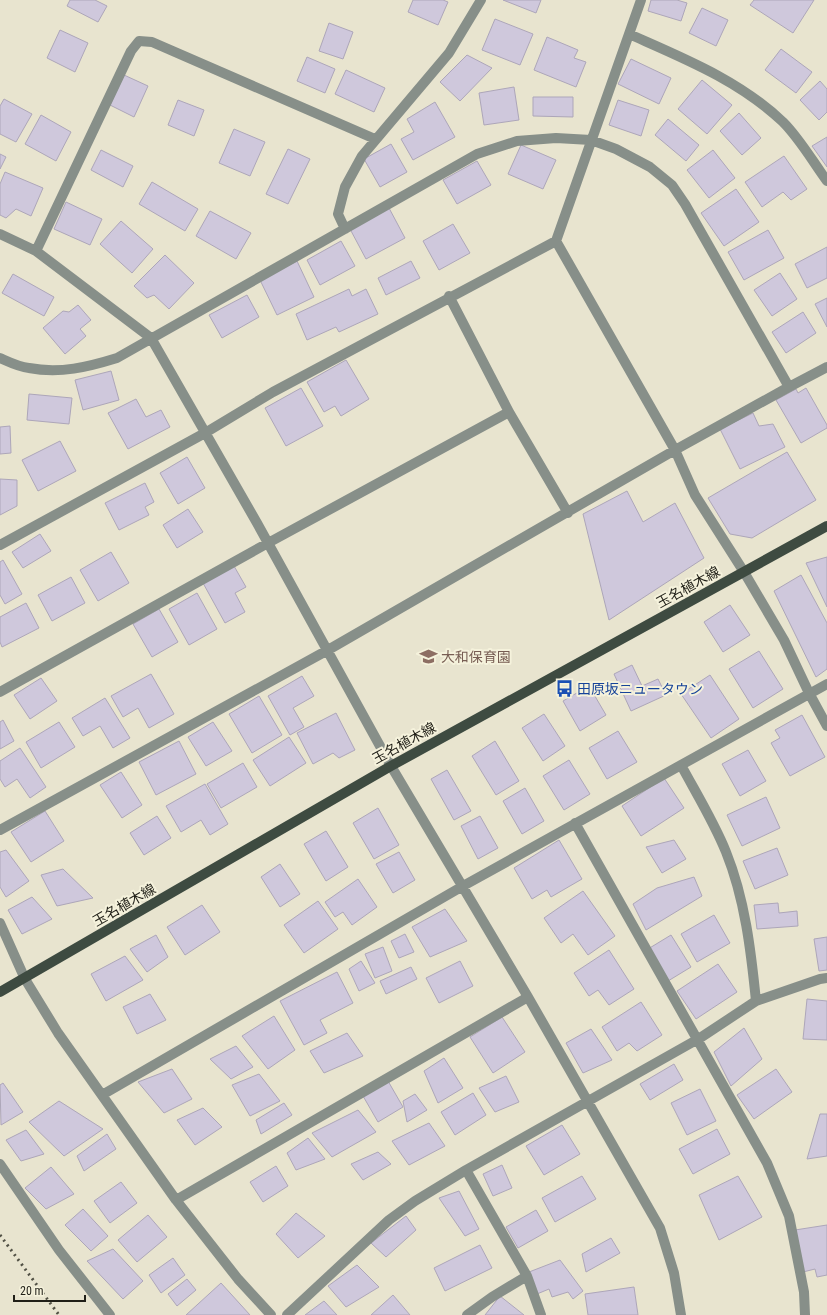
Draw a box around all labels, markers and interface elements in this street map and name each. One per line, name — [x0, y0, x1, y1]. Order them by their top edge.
street label: 玉名植木線 — [654, 563, 722, 611]
school or university icon: 大和保育園 — [418, 647, 438, 667]
place label: 大和保育園 — [441, 649, 511, 665]
bus stop icon: 田原坂ニュータウン — [554, 679, 574, 699]
place label: 田原坂ニュータウン — [577, 681, 703, 697]
street label: 玉名植木線 — [370, 719, 438, 767]
street label: 玉名植木線 — [90, 881, 158, 929]
scale bar — [14, 1277, 85, 1303]
text: 20 m — [20, 1284, 44, 1298]

